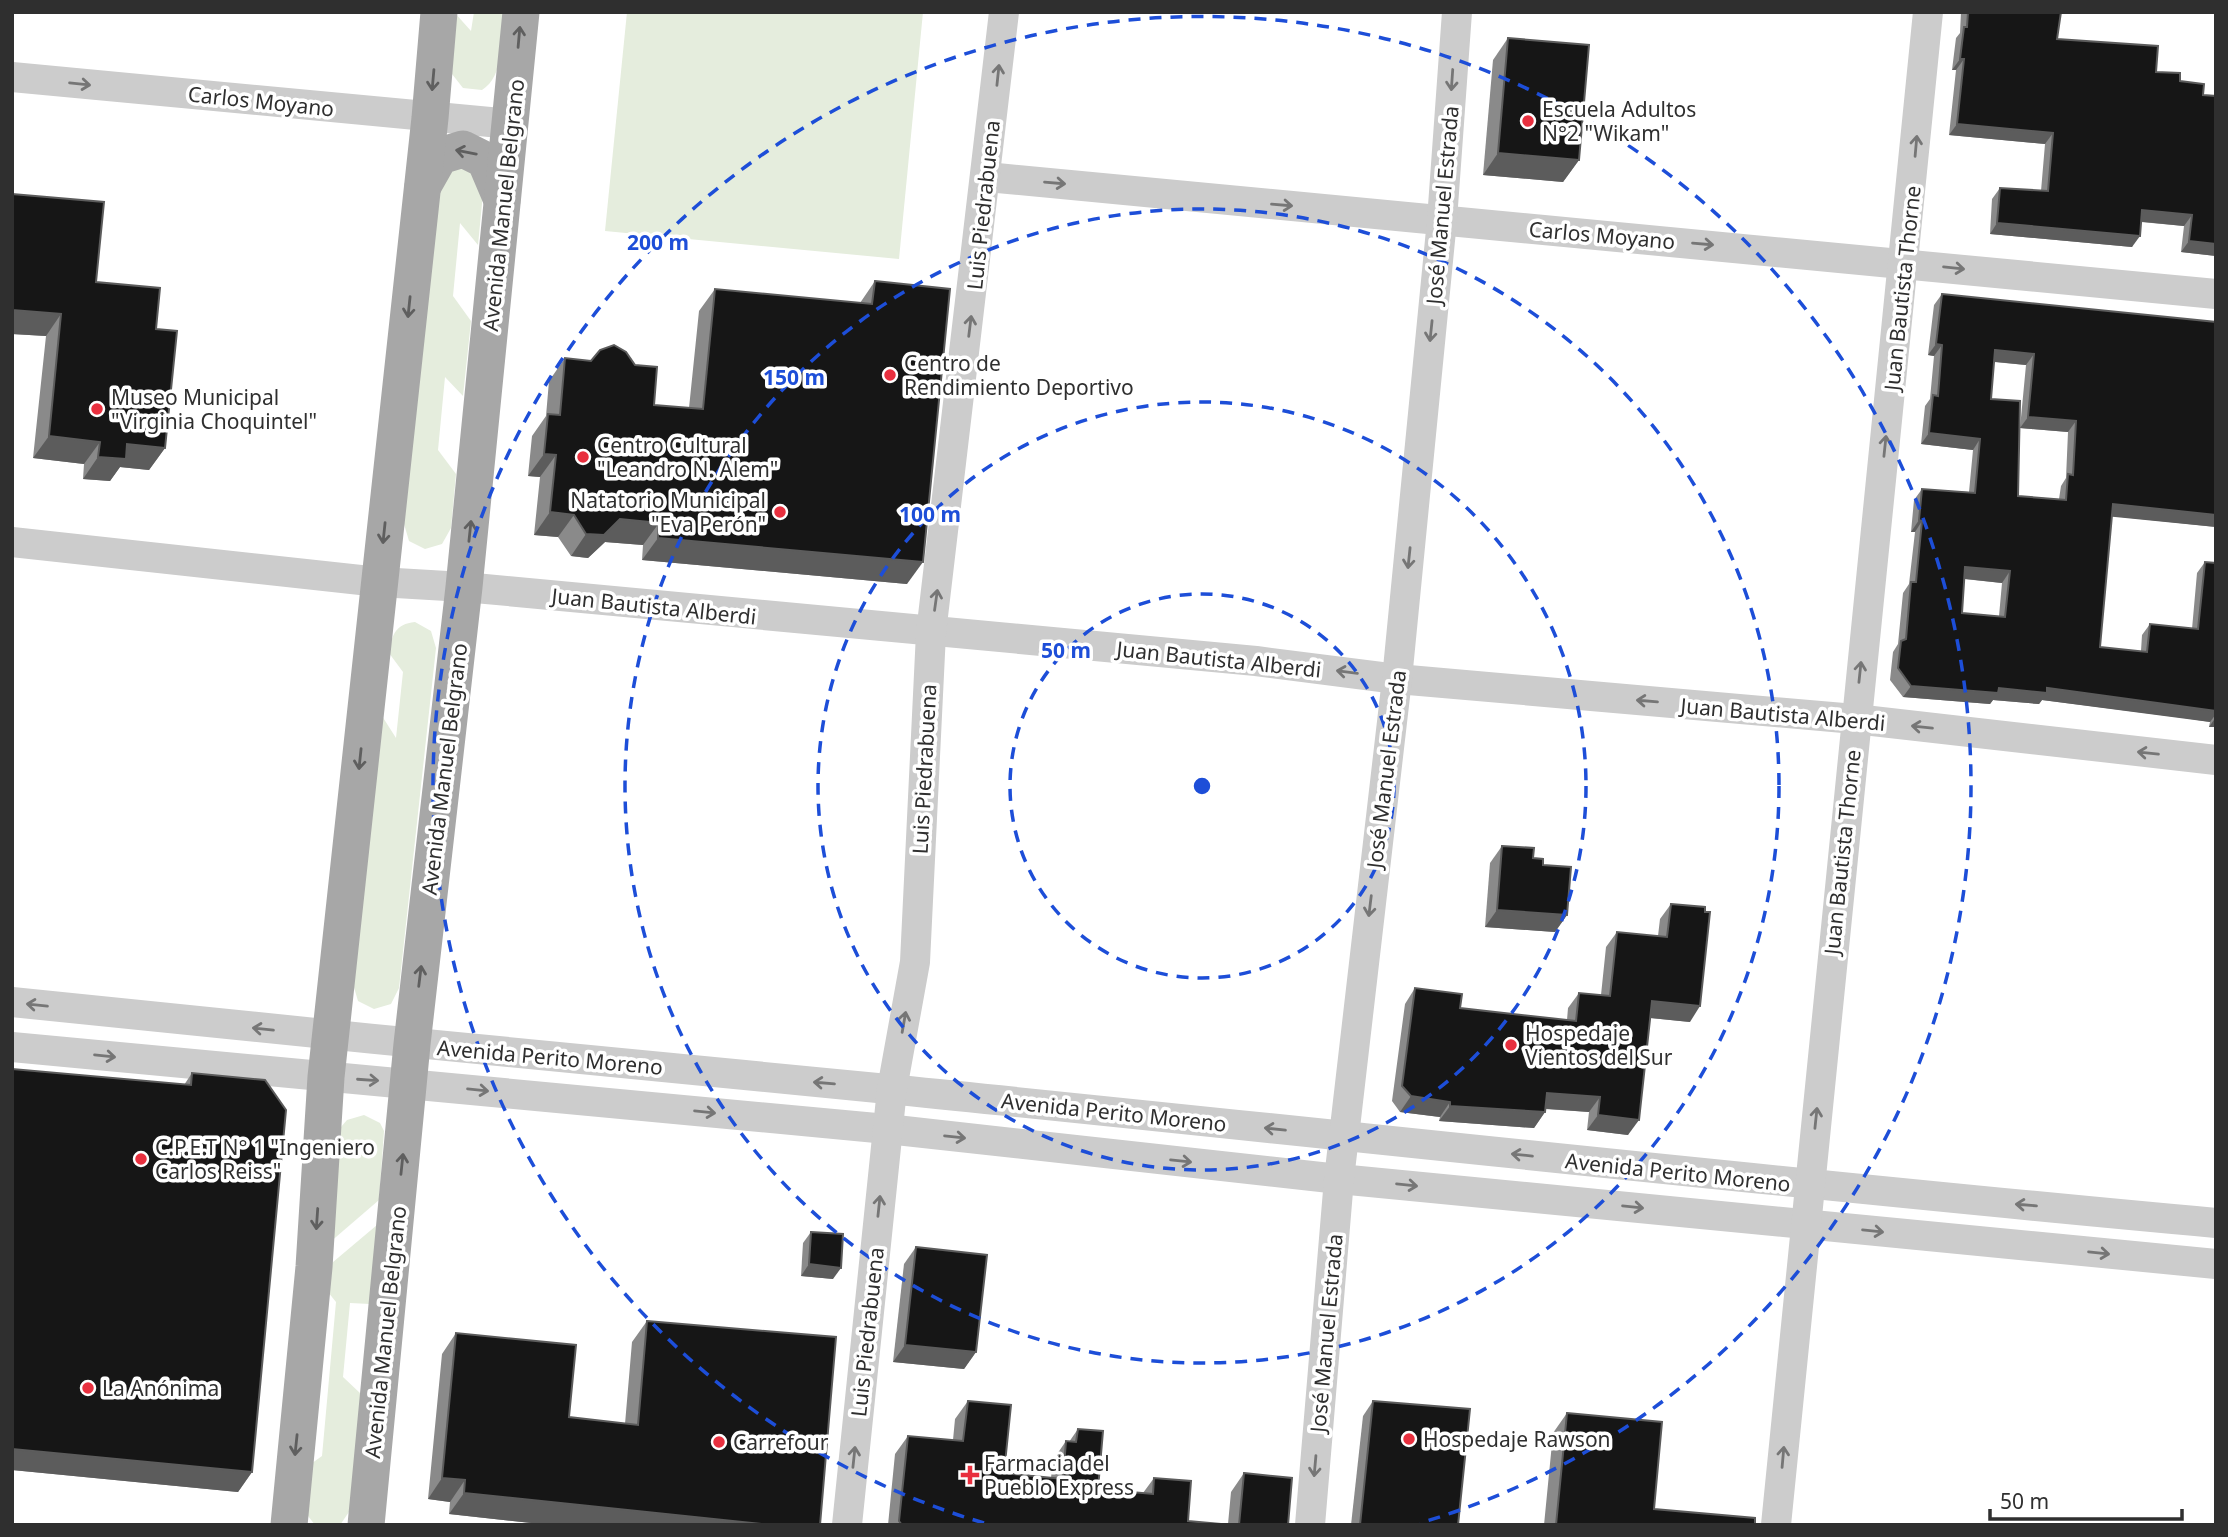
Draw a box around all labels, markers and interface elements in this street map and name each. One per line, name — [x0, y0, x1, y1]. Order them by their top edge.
one-way arrow — [513, 26, 526, 49]
one-way arrow — [991, 64, 1004, 87]
one-way arrow — [426, 68, 439, 91]
one-way arrow — [1445, 69, 1458, 91]
one-way arrow — [68, 77, 91, 90]
street label: Avenida Manuel Belgrano — [476, 77, 530, 333]
street label: Carlos Moyano — [187, 79, 335, 123]
place label: Escuela Adultos N°2 "Wikam" — [1542, 95, 1696, 147]
street label: José Manuel Estrada — [1419, 104, 1465, 308]
marker: Escuela Adultos N°2 "Wikam" — [1520, 113, 1536, 129]
street label: Luis Piedrabuena — [960, 119, 1006, 291]
one-way arrow — [1910, 136, 1923, 158]
one-way arrow — [456, 145, 478, 158]
one-way arrow — [1043, 177, 1066, 190]
street label: Juan Bautista Thorne — [1877, 184, 1927, 394]
one-way arrow — [1270, 199, 1292, 212]
street label: Carlos Moyano — [1528, 215, 1676, 255]
text: 200 m — [627, 228, 689, 256]
one-way arrow — [1691, 238, 1714, 251]
one-way arrow — [1942, 262, 1965, 275]
one-way arrow — [403, 295, 416, 317]
one-way arrow — [963, 315, 976, 337]
one-way arrow — [1424, 320, 1437, 342]
place label: Centro de Rendimiento Deportivo — [904, 349, 1134, 401]
text: 150 m — [763, 363, 825, 391]
marker: Centro de Rendimiento Deportivo — [882, 367, 898, 383]
place label: Museo Municipal "Virginia Choquintel" — [111, 383, 317, 435]
marker: Museo Municipal "Virginia Choquintel" — [89, 401, 105, 417]
place label: Centro Cultural "Leandro N. Alem" — [597, 431, 778, 483]
one-way arrow — [1879, 435, 1892, 458]
marker: Centro Cultural "Leandro N. Alem" — [575, 449, 591, 465]
place label: Natatorio Municipal "Eva Perón" — [570, 486, 766, 538]
text: 100 m — [899, 500, 961, 528]
marker: Natatorio Municipal "Eva Perón" — [772, 504, 788, 520]
one-way arrow — [464, 520, 477, 543]
one-way arrow — [377, 521, 390, 543]
one-way arrow — [1402, 546, 1415, 569]
street label: Juan Bautista Alberdi — [548, 581, 758, 631]
one-way arrow — [929, 589, 942, 612]
street label: Juan Bautista Alberdi — [1113, 634, 1323, 684]
text: 50 m — [1041, 636, 1091, 664]
street label: Avenida Manuel Belgrano — [415, 641, 473, 897]
one-way arrow — [1854, 661, 1867, 684]
one-way arrow — [1336, 666, 1359, 679]
street label: José Manuel Estrada — [1360, 668, 1412, 872]
street label: Luis Piedrabuena — [906, 683, 942, 855]
street label: Juan Bautista Alberdi — [1677, 691, 1887, 737]
one-way arrow — [1636, 694, 1658, 707]
one-way arrow — [1911, 720, 1934, 733]
one-way arrow — [2137, 746, 2160, 759]
one-way arrow — [353, 747, 366, 770]
street label: Juan Bautista Thorne — [1817, 748, 1867, 958]
centre of rings — [1190, 774, 1214, 798]
one-way arrow — [1364, 894, 1377, 917]
one-way arrow — [414, 966, 427, 988]
one-way arrow — [26, 998, 49, 1011]
one-way arrow — [898, 1011, 911, 1034]
place label: Hospedaje Vientos del Sur — [1525, 1019, 1673, 1071]
one-way arrow — [253, 1023, 275, 1036]
street label: Avenida Perito Moreno — [436, 1033, 664, 1081]
marker: Hospedaje Vientos del Sur — [1503, 1037, 1519, 1053]
one-way arrow — [93, 1050, 115, 1063]
one-way arrow — [357, 1074, 379, 1087]
one-way arrow — [813, 1076, 836, 1089]
one-way arrow — [466, 1084, 489, 1097]
street label: Avenida Perito Moreno — [1000, 1086, 1228, 1138]
one-way arrow — [693, 1106, 715, 1119]
one-way arrow — [1809, 1107, 1822, 1130]
one-way arrow — [1265, 1122, 1287, 1135]
one-way arrow — [943, 1131, 966, 1144]
place label: C.P.E.T N° 1 "Ingeniero Carlos Reiss" — [155, 1133, 375, 1185]
street label: Avenida Perito Moreno — [1564, 1146, 1792, 1198]
one-way arrow — [1511, 1148, 1534, 1161]
marker: C.P.E.T N° 1 "Ingeniero Carlos Reiss" — [133, 1151, 149, 1167]
one-way arrow — [396, 1153, 409, 1176]
one-way arrow — [1170, 1155, 1192, 1168]
one-way arrow — [1395, 1179, 1417, 1192]
one-way arrow — [873, 1195, 886, 1218]
one-way arrow — [2015, 1198, 2038, 1211]
one-way arrow — [1621, 1201, 1644, 1214]
street label: Avenida Manuel Belgrano — [358, 1204, 412, 1460]
one-way arrow — [310, 1207, 323, 1229]
one-way arrow — [1861, 1225, 1884, 1238]
street label: José Manuel Estrada — [1303, 1232, 1349, 1436]
street label: Luis Piedrabuena — [844, 1246, 890, 1418]
one-way arrow — [2087, 1247, 2110, 1260]
place label: La Anónima — [102, 1374, 219, 1402]
marker: La Anónima — [80, 1380, 96, 1396]
place label: Hospedaje Rawson — [1423, 1425, 1611, 1453]
place label: Carrefour — [733, 1428, 829, 1456]
marker: Hospedaje Rawson — [1401, 1431, 1417, 1447]
one-way arrow — [289, 1433, 302, 1456]
marker: Carrefour — [711, 1434, 727, 1450]
one-way arrow — [847, 1446, 860, 1469]
one-way arrow — [1776, 1446, 1789, 1469]
place label: Farmacia del Pueblo Express — [984, 1449, 1134, 1501]
one-way arrow — [1308, 1455, 1321, 1477]
marker: Farmacia del Pueblo Express — [962, 1467, 978, 1483]
scale bar — [1990, 1478, 2182, 1522]
text: 50 m — [2000, 1487, 2049, 1515]

